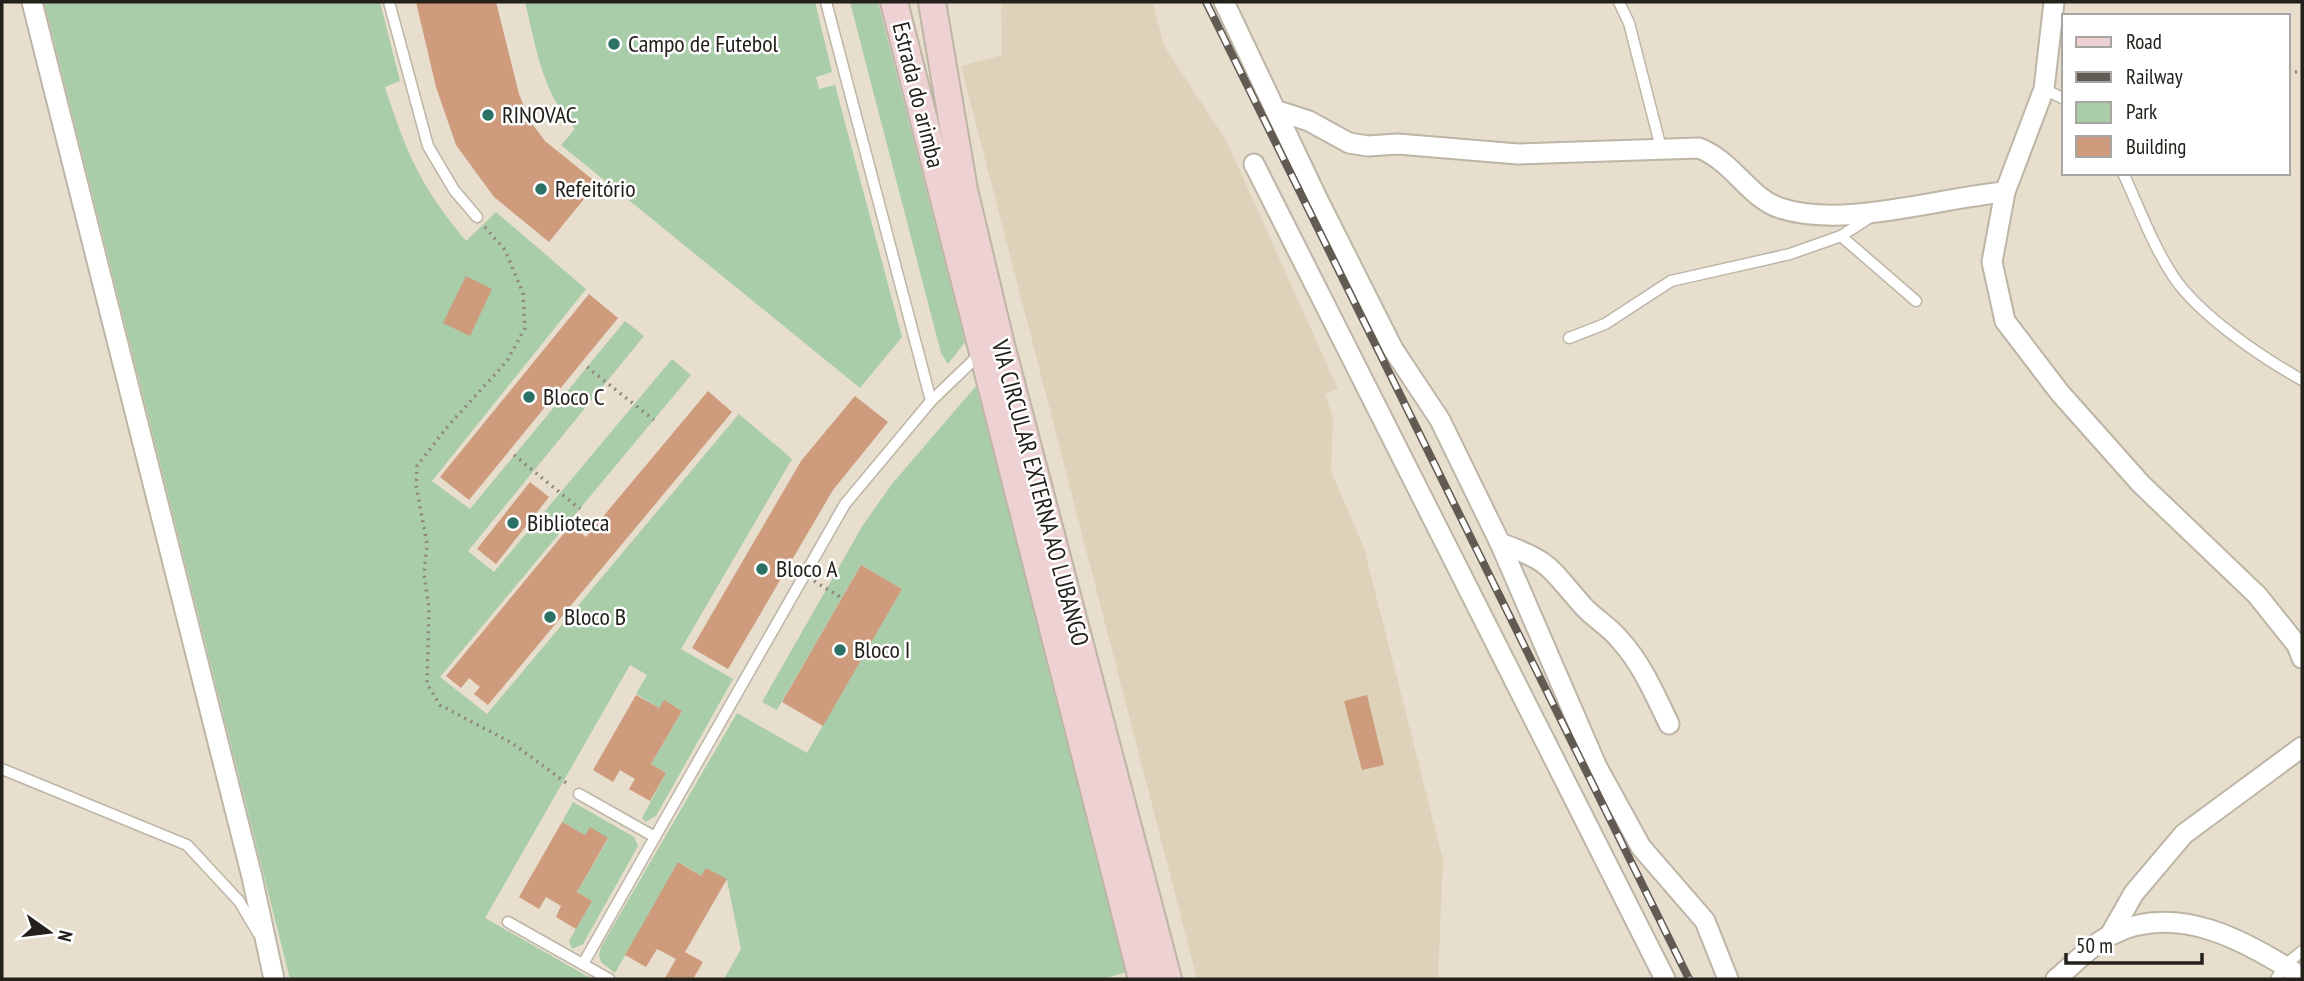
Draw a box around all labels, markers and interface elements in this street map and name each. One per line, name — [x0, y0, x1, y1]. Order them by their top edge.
legend — [2062, 14, 2290, 175]
street label: Estrada do arimba — [885, 19, 952, 171]
place label: Campo de Futebol — [628, 28, 779, 59]
text: Road — [2126, 28, 2162, 55]
marker: Campo de Futebol — [606, 36, 622, 52]
text: Railway — [2126, 63, 2183, 90]
text: Park — [2126, 98, 2157, 125]
place label: RINOVAC — [502, 99, 577, 130]
marker: RINOVAC — [480, 107, 496, 123]
text: Building — [2126, 133, 2186, 160]
place label: Refeitório — [555, 173, 636, 204]
marker: Refeitório — [533, 181, 549, 197]
street label: VIA CIRCULAR EXTERNA AO LUBANGO — [984, 336, 1096, 649]
place label: Bloco C — [543, 381, 605, 412]
marker: Bloco C — [521, 389, 537, 405]
place label: Biblioteca — [527, 507, 609, 538]
marker: Biblioteca — [505, 515, 521, 531]
place label: Bloco A — [776, 553, 838, 584]
marker: Bloco A — [754, 561, 770, 577]
place label: Bloco B — [564, 601, 626, 632]
marker: Bloco B — [542, 609, 558, 625]
place label: Bloco I — [854, 634, 910, 665]
marker: Bloco I — [832, 642, 848, 658]
north arrow — [14, 897, 84, 967]
scale bar — [2066, 922, 2202, 966]
text: N — [53, 928, 78, 944]
text: 50 m — [2076, 932, 2113, 959]

